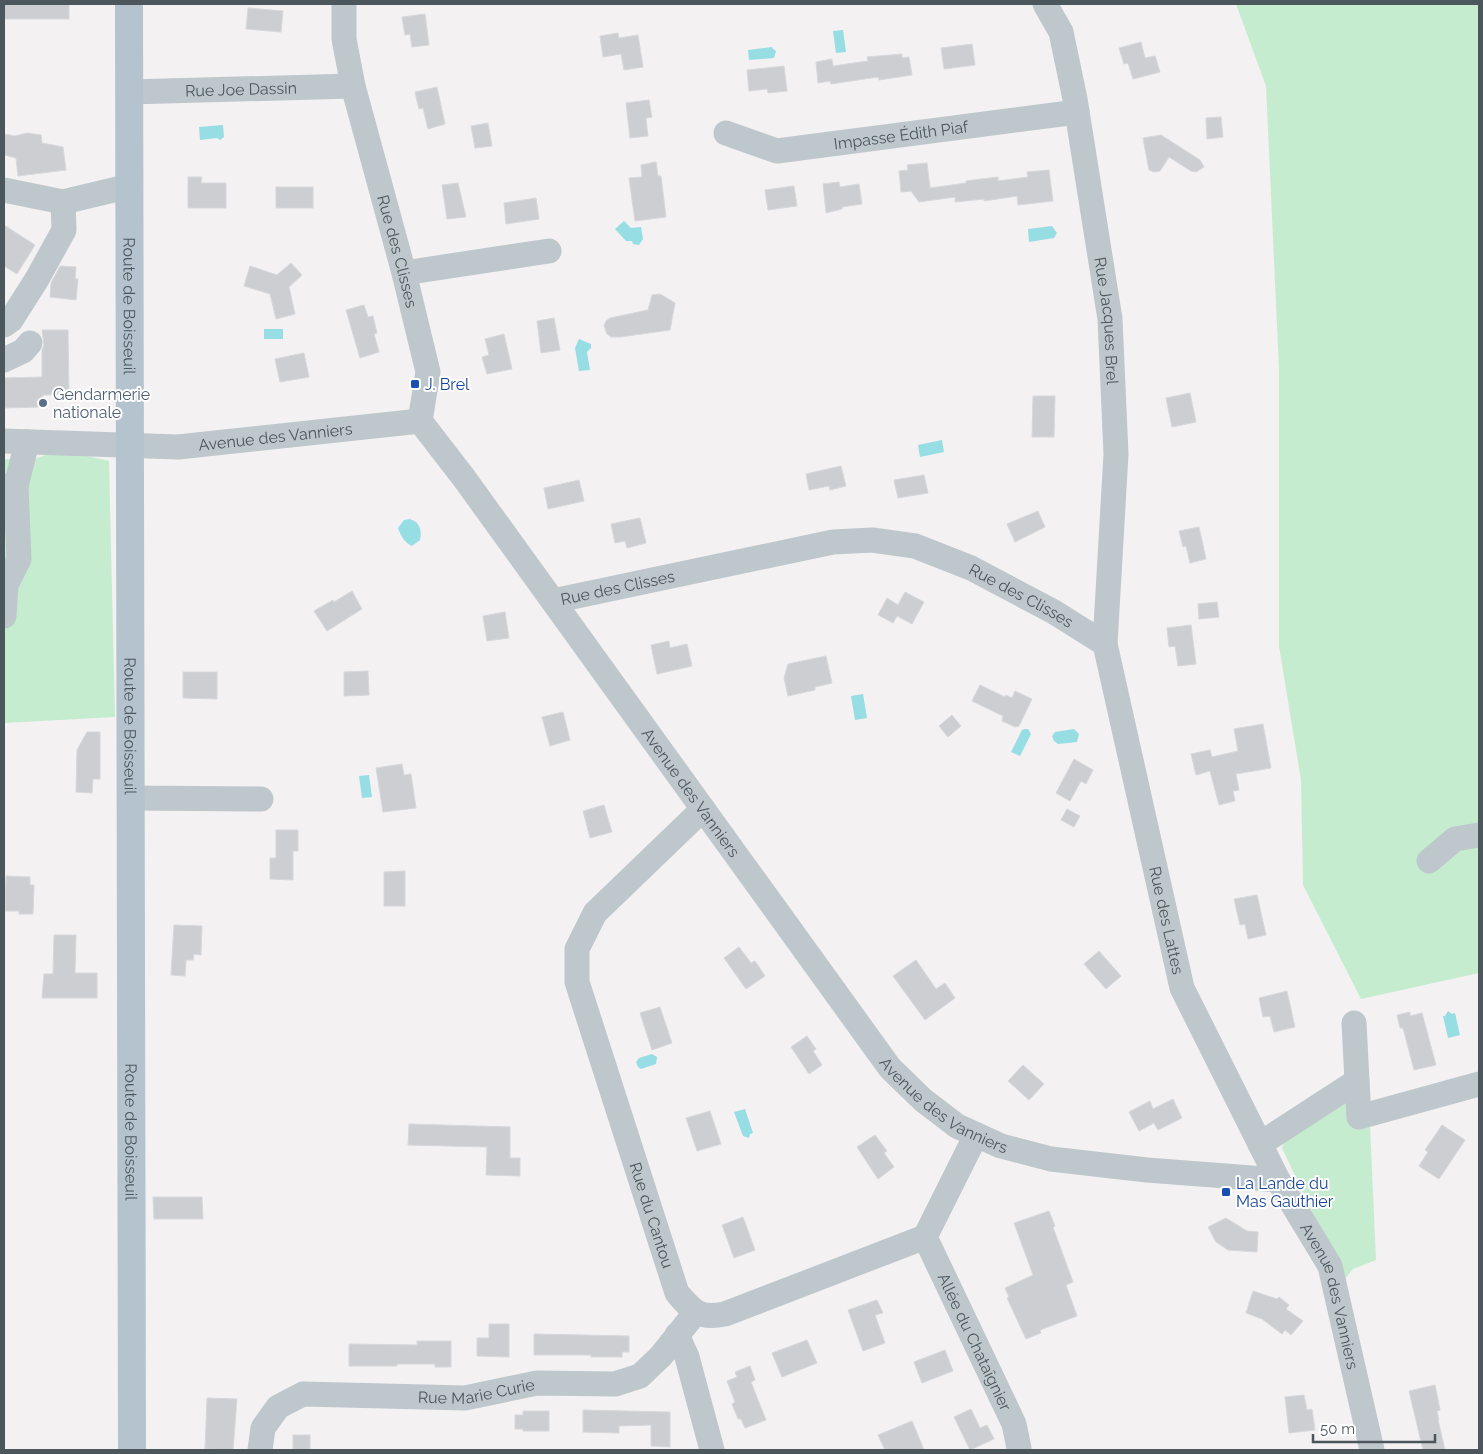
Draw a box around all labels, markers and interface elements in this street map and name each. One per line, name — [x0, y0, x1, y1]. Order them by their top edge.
street label: Rue Joe Dassin — [185, 79, 297, 100]
street label: Impasse Édith Piaf — [833, 117, 970, 154]
street label: Rue des Clisses — [373, 193, 421, 310]
street label: Route de Boisseuil — [119, 237, 139, 375]
street label: Rue Jacques Brel — [1090, 256, 1122, 386]
place label: J. Brel — [425, 375, 470, 394]
marker: J. Brel — [409, 378, 421, 390]
place label: Gendarmerie nationale — [53, 385, 150, 422]
marker: Gendarmerie nationale — [37, 397, 49, 409]
street label: Avenue des Vanniers — [198, 419, 354, 455]
street label: Rue des Clisses — [966, 560, 1077, 632]
street label: Rue des Clisses — [559, 567, 677, 609]
street label: Route de Boisseuil — [120, 657, 140, 795]
street label: Avenue des Vanniers — [638, 724, 744, 861]
street label: Rue des Lattes — [1145, 864, 1188, 976]
street label: Avenue des Vanniers — [875, 1054, 1010, 1157]
street label: Route de Boisseuil — [121, 1063, 140, 1201]
street label: Rue du Cantou — [626, 1160, 677, 1271]
place label: La Lande du Mas Gauthier — [1236, 1174, 1334, 1211]
marker: La Lande du Mas Gauthier — [1220, 1186, 1232, 1198]
street label: Avenue des Vanniers — [1296, 1219, 1362, 1372]
street label: Allée du Chataîgnier — [934, 1270, 1015, 1414]
street label: Rue Marie Curie — [418, 1375, 536, 1408]
scale bar — [1313, 1412, 1436, 1444]
text: 50 m — [1320, 1420, 1355, 1438]

